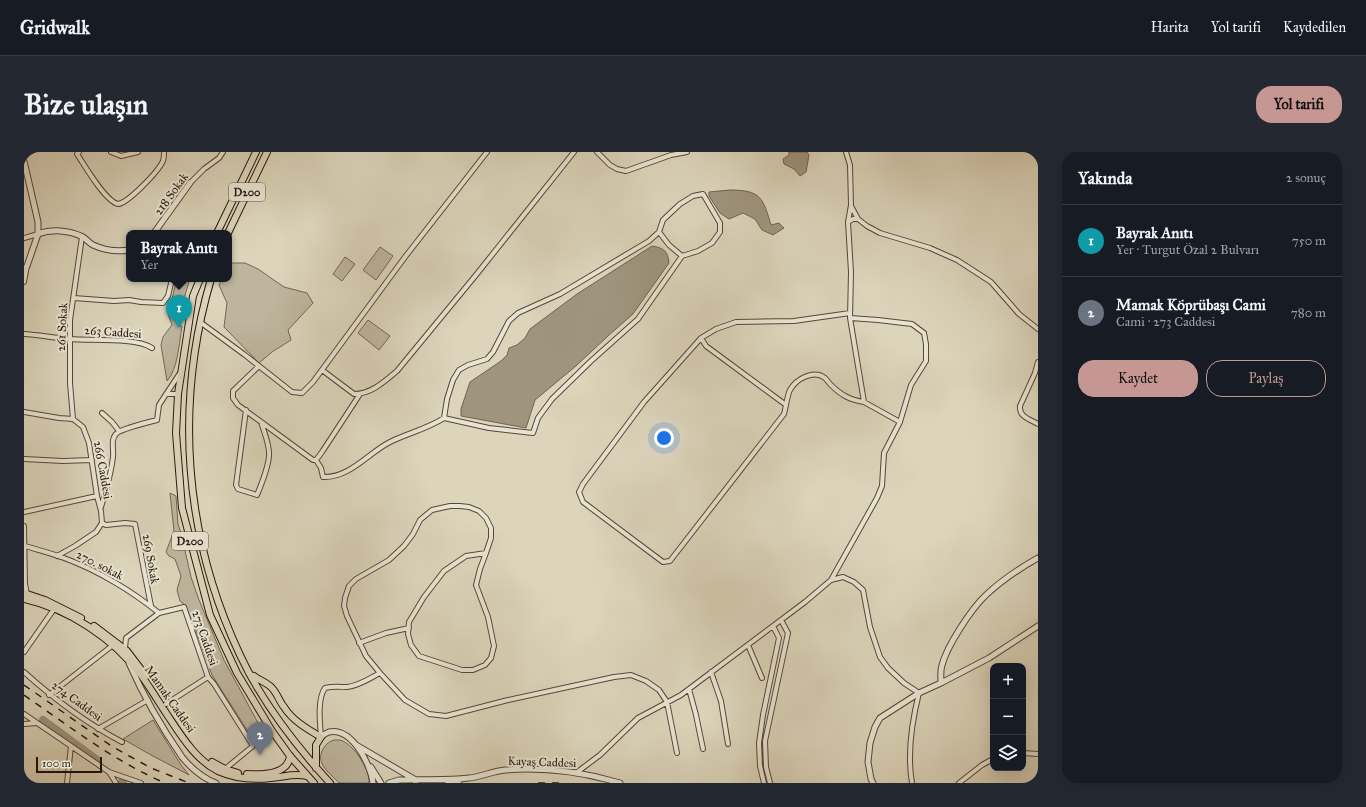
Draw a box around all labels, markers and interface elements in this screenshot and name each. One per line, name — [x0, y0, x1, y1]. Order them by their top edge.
text: Gridwalk — [20, 16, 90, 39]
text: Harita — [1151, 19, 1189, 36]
text: Yol tarifi — [1211, 19, 1261, 36]
text: Kaydedilen — [1283, 19, 1346, 36]
button: Yol tarifi — [1256, 86, 1342, 123]
text: Bize ulaşın — [24, 87, 148, 122]
text: Yakında — [1078, 168, 1132, 189]
street label: 218 Sokak — [151, 170, 191, 218]
text: 2 sonuç — [1286, 170, 1326, 186]
road number: D200 — [229, 183, 265, 201]
text: Bayrak Anıtı — [1116, 224, 1193, 242]
popup — [126, 230, 232, 282]
text: 1 — [1088, 233, 1094, 249]
text: 750 m — [1292, 233, 1326, 249]
text: Bayrak Anıtı — [140, 239, 218, 257]
text: Yer · Turgut Özal 2 Bulvarı — [1116, 242, 1259, 258]
text: Yer — [140, 257, 158, 273]
pin: 1 — [166, 295, 192, 328]
text: Mamak Köprübaşı Cami — [1116, 296, 1266, 314]
street label: 261 Sokak — [54, 302, 70, 352]
text: 2 — [1088, 305, 1094, 321]
text: 780 m — [1291, 305, 1326, 321]
text: Cami · 273 Caddesi — [1116, 314, 1215, 330]
street label: 263 Caddesi — [84, 323, 143, 341]
button: Kaydet — [1078, 360, 1198, 397]
button: Paylaş — [1206, 360, 1326, 397]
your location — [654, 428, 674, 448]
street label: 266 Caddesi — [91, 440, 115, 501]
road number: D200 — [172, 532, 208, 550]
street label: 269 Sokak — [140, 533, 162, 585]
street label: 270. sokak — [74, 547, 126, 583]
street label: 273 Caddesi — [189, 609, 221, 668]
street label: Mamak Caddesi — [142, 663, 199, 736]
map controls — [990, 663, 1026, 771]
button: + — [990, 663, 1026, 699]
street label: 274 Caddesi — [49, 678, 106, 724]
button: − — [990, 699, 1026, 735]
pin: 2 — [247, 722, 273, 755]
button: layers — [990, 735, 1026, 771]
street label: Kayaş Caddesi — [507, 754, 577, 770]
scale bar — [36, 755, 102, 774]
text: 100 m — [42, 757, 71, 770]

